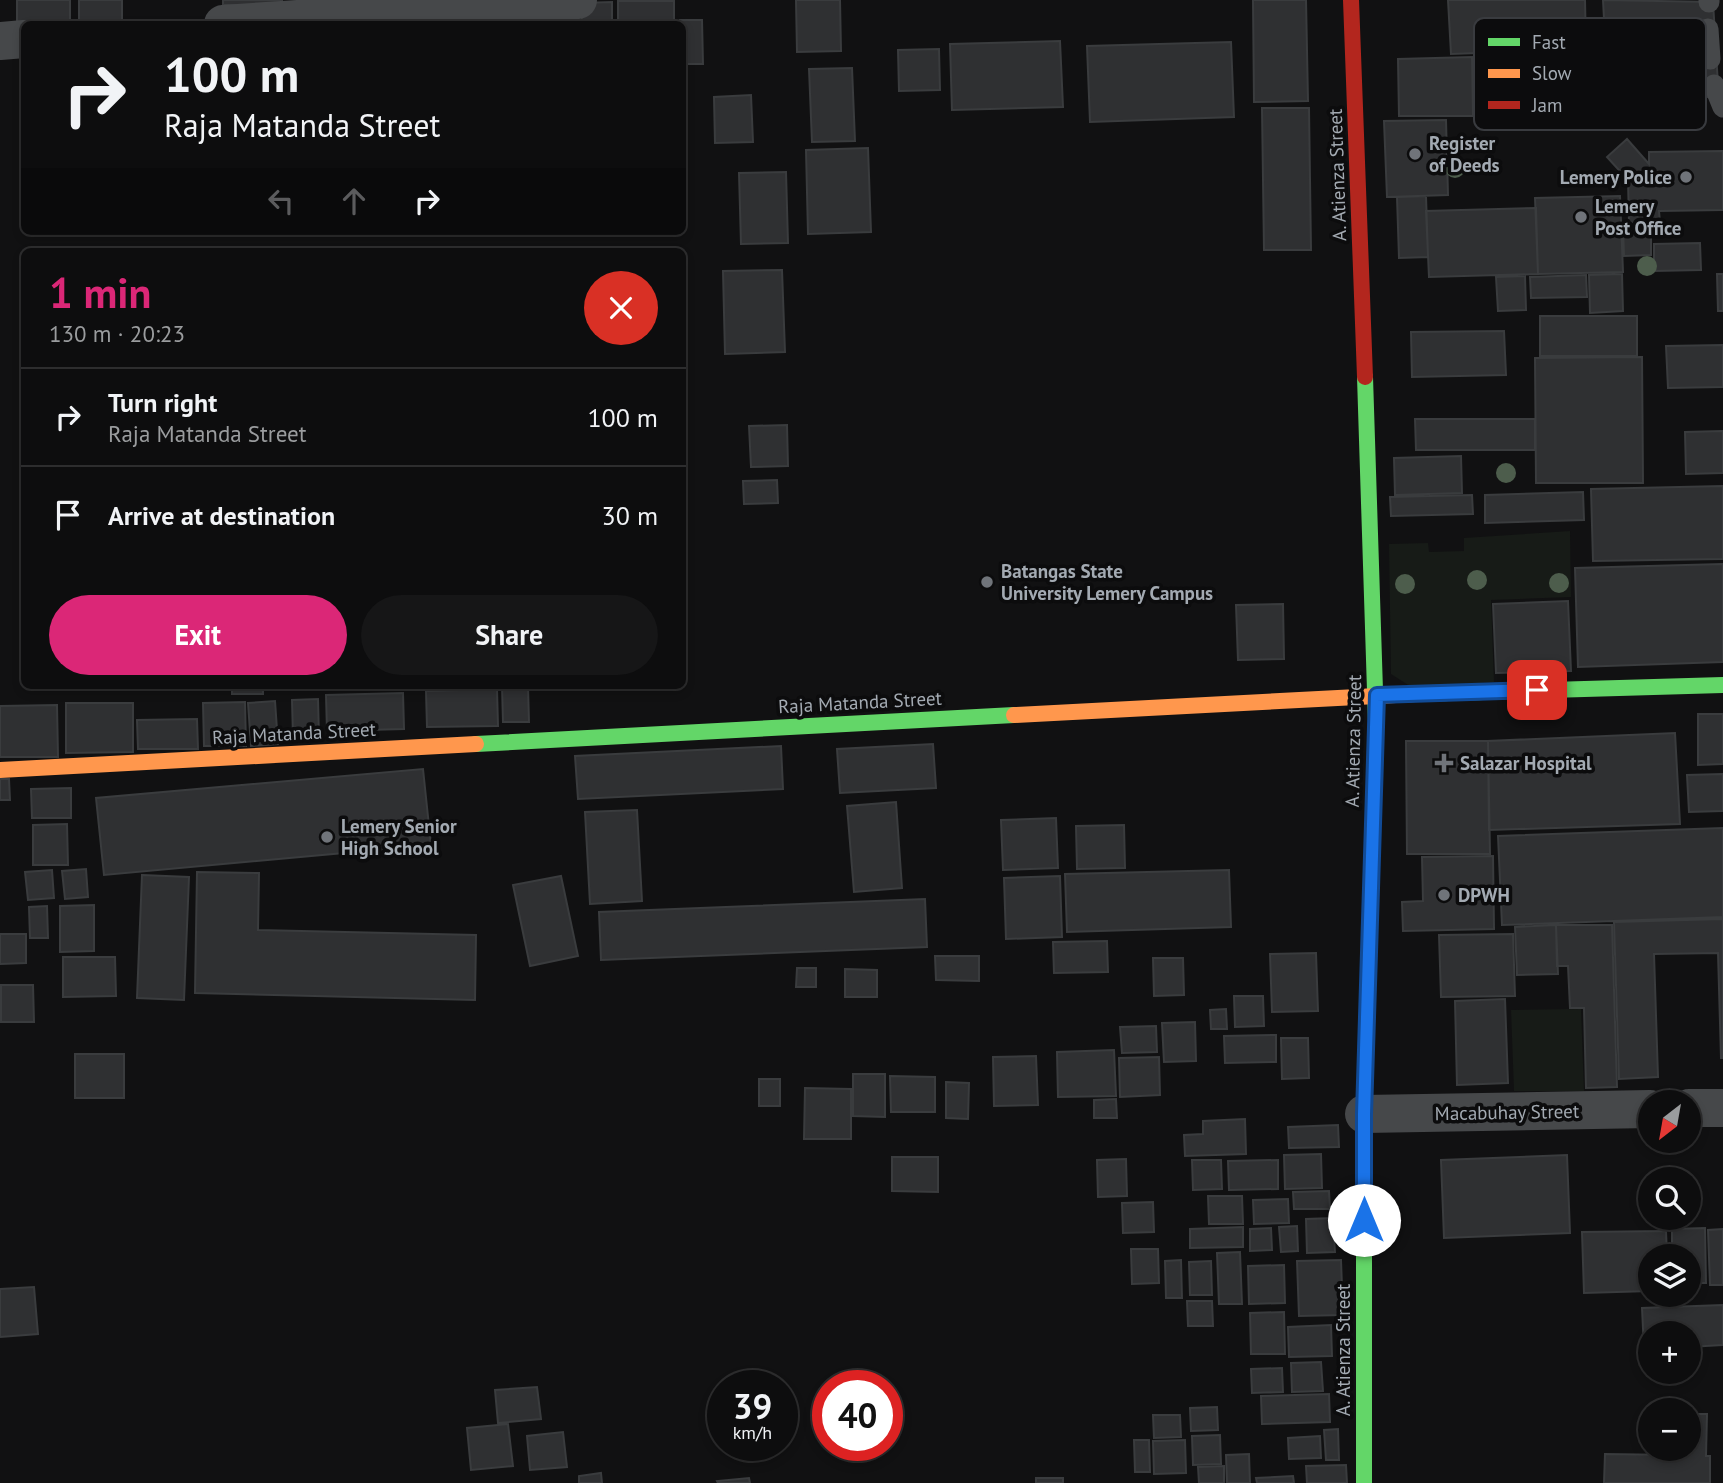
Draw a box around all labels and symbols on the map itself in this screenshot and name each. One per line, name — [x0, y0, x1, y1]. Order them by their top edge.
legend — [1474, 18, 1706, 130]
text: Fast — [1532, 30, 1566, 54]
text: Slow — [1532, 61, 1572, 85]
text: Jam — [1531, 93, 1562, 117]
street label: A. Atienza Street — [1323, 108, 1351, 242]
place label: Register of Deeds — [1429, 131, 1500, 177]
marker: Register of Deeds — [1407, 146, 1423, 162]
place label: Lemery Police — [1560, 165, 1672, 189]
marker: Lemery Police — [1678, 169, 1694, 185]
place label: Lemery Post Office — [1595, 194, 1682, 240]
marker: Lemery Post Office — [1573, 209, 1589, 225]
place label: Batangas State University Lemery Campus — [1001, 559, 1213, 605]
marker: Batangas State University Lemery Campus — [979, 574, 995, 590]
pin — [1507, 660, 1567, 720]
street label: A. Atienza Street — [1340, 674, 1366, 808]
street label: Raja Matanda Street — [777, 686, 943, 718]
street label: Raja Matanda Street — [211, 717, 377, 749]
place label: Salazar Hospital — [1460, 751, 1592, 775]
marker: Salazar Hospital — [1434, 753, 1454, 773]
place label: Lemery Senior High School — [341, 814, 457, 860]
marker: Lemery Senior High School — [319, 829, 335, 845]
place label: DPWH — [1458, 883, 1510, 907]
marker: DPWH — [1436, 887, 1452, 903]
north arrow — [1638, 1090, 1701, 1153]
street label: Macabuhay Street — [1435, 1099, 1580, 1125]
position arrow — [1327, 1183, 1401, 1257]
street label: A. Atienza Street — [1331, 1283, 1355, 1416]
speed limit sign: 40 — [812, 1370, 903, 1461]

